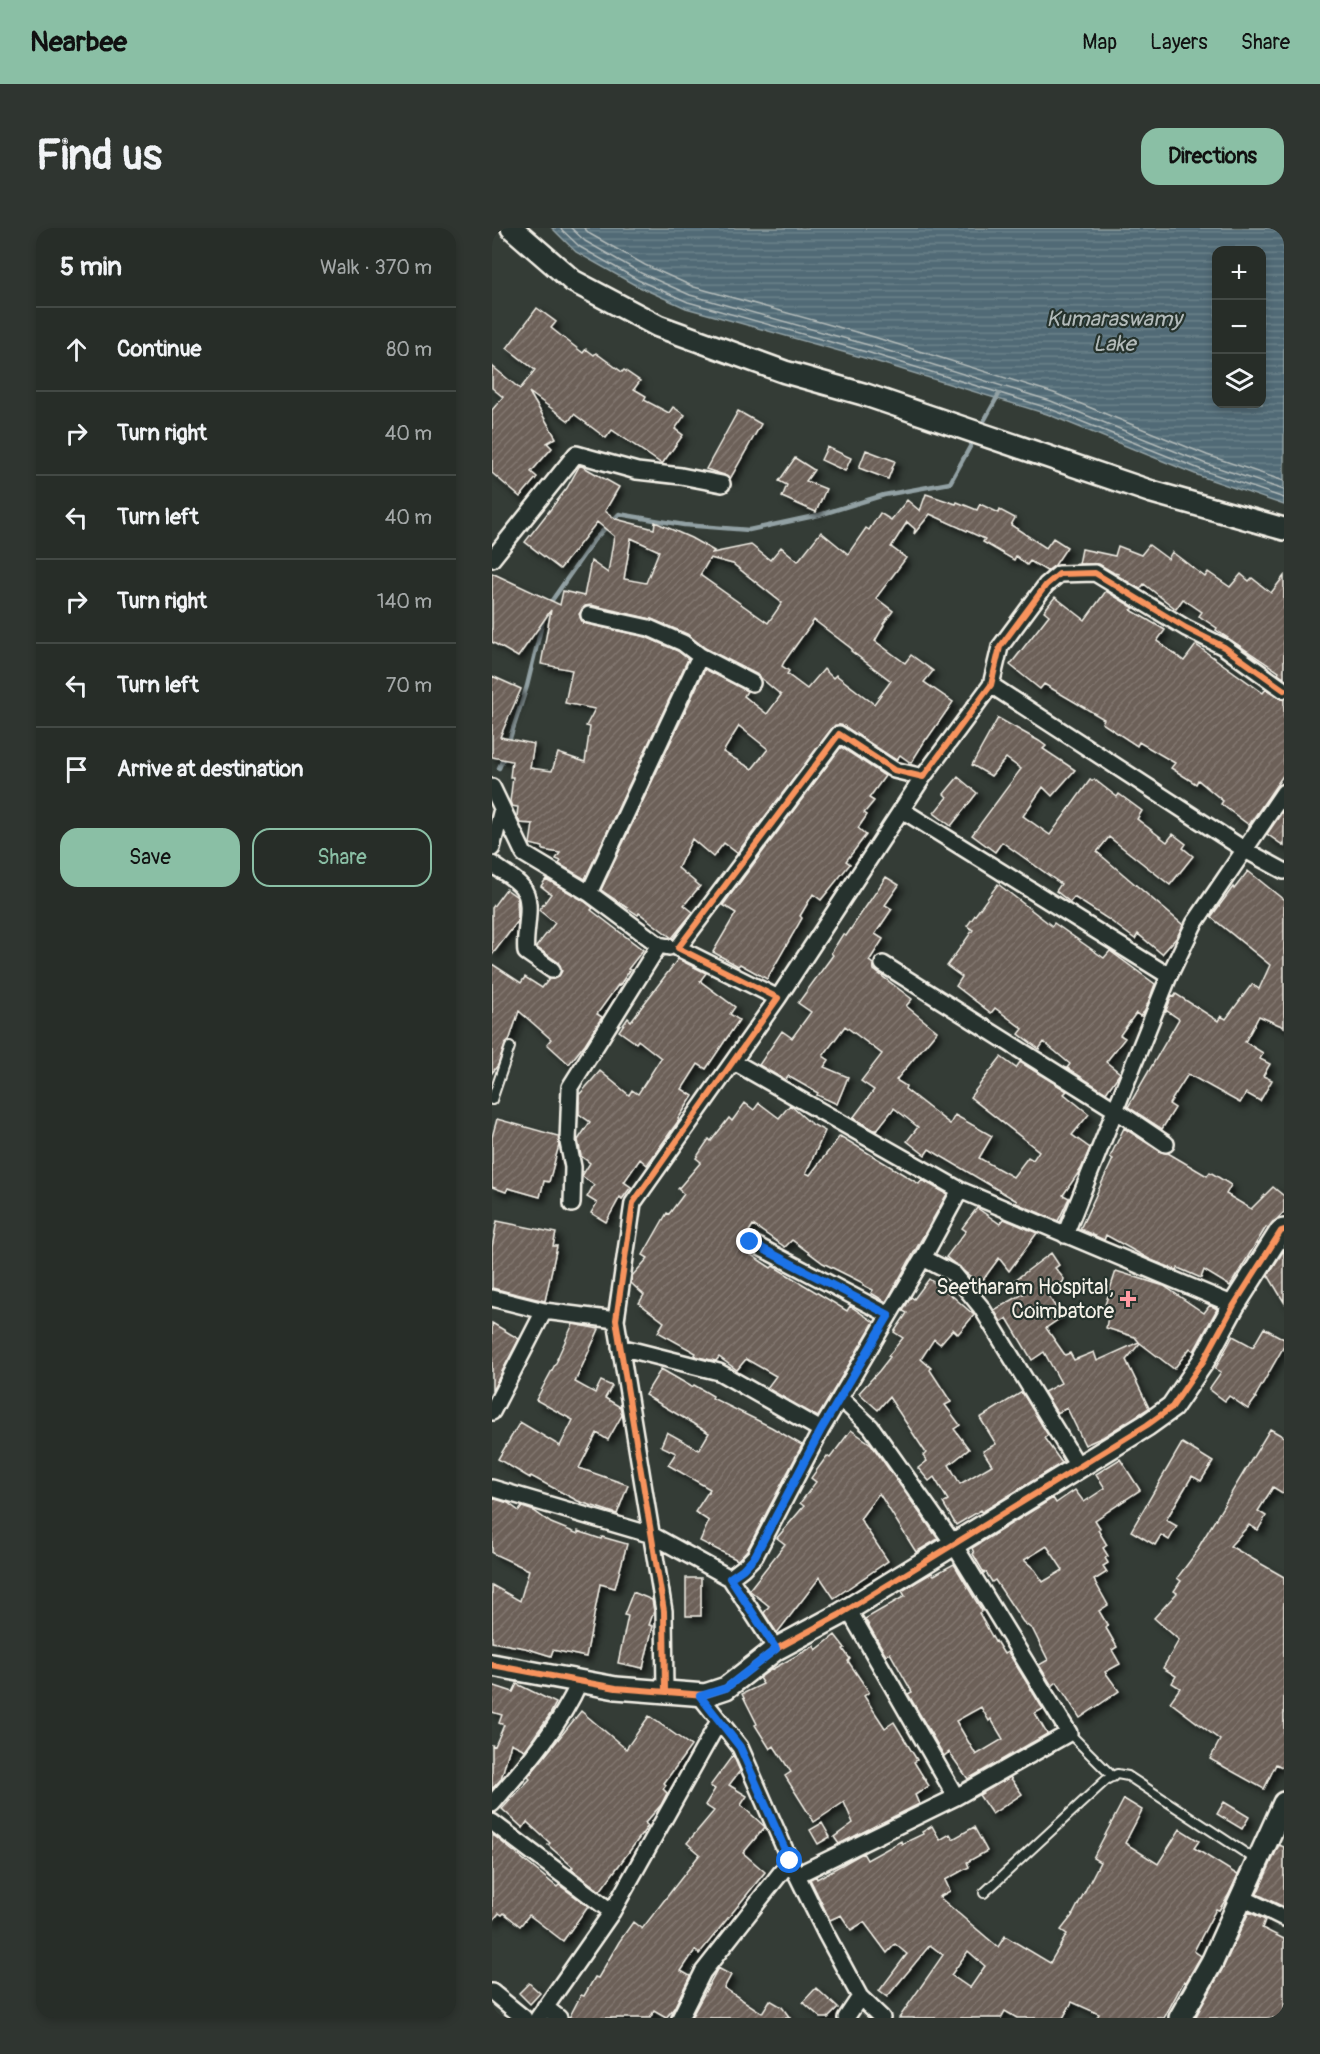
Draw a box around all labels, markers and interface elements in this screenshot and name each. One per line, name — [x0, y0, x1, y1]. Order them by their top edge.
text: Nearbee — [30, 25, 127, 60]
text: Map — [1082, 29, 1117, 56]
text: Layers — [1150, 29, 1208, 56]
text: Share — [1241, 29, 1290, 56]
button: Directions — [1141, 128, 1284, 185]
text: Find us — [36, 130, 162, 182]
map controls — [1212, 246, 1266, 408]
button: + — [1212, 246, 1266, 300]
text: 5 min — [60, 251, 122, 283]
text: Walk · 370 m — [320, 255, 432, 280]
button: − — [1212, 300, 1266, 354]
water label: Kumaraswamy Lake — [1046, 305, 1184, 358]
icon: ahead — [60, 333, 93, 366]
text: Continue — [117, 335, 201, 363]
text: 80 m — [386, 337, 432, 362]
button: layers — [1212, 354, 1266, 408]
icon: right — [60, 417, 93, 450]
text: Turn right — [117, 419, 207, 447]
text: 40 m — [385, 421, 432, 446]
icon: left — [60, 501, 93, 534]
text: Turn left — [117, 503, 199, 531]
text: 40 m — [385, 505, 432, 530]
icon: right — [60, 585, 93, 618]
text: Turn right — [117, 587, 207, 615]
text: 140 m — [377, 589, 432, 614]
icon: left — [60, 669, 93, 702]
text: Turn left — [117, 671, 199, 699]
text: 70 m — [386, 673, 432, 698]
icon: arrive — [60, 753, 93, 786]
text: Arrive at destination — [117, 755, 303, 783]
button: Save — [60, 828, 240, 887]
button: Share — [252, 828, 432, 887]
route end — [736, 1228, 762, 1254]
place label: Seetharam Hospital, Coimbatore — [936, 1274, 1115, 1325]
marker: Seetharam Hospital, Coimbatore — [1119, 1290, 1137, 1308]
route start — [776, 1847, 802, 1873]

